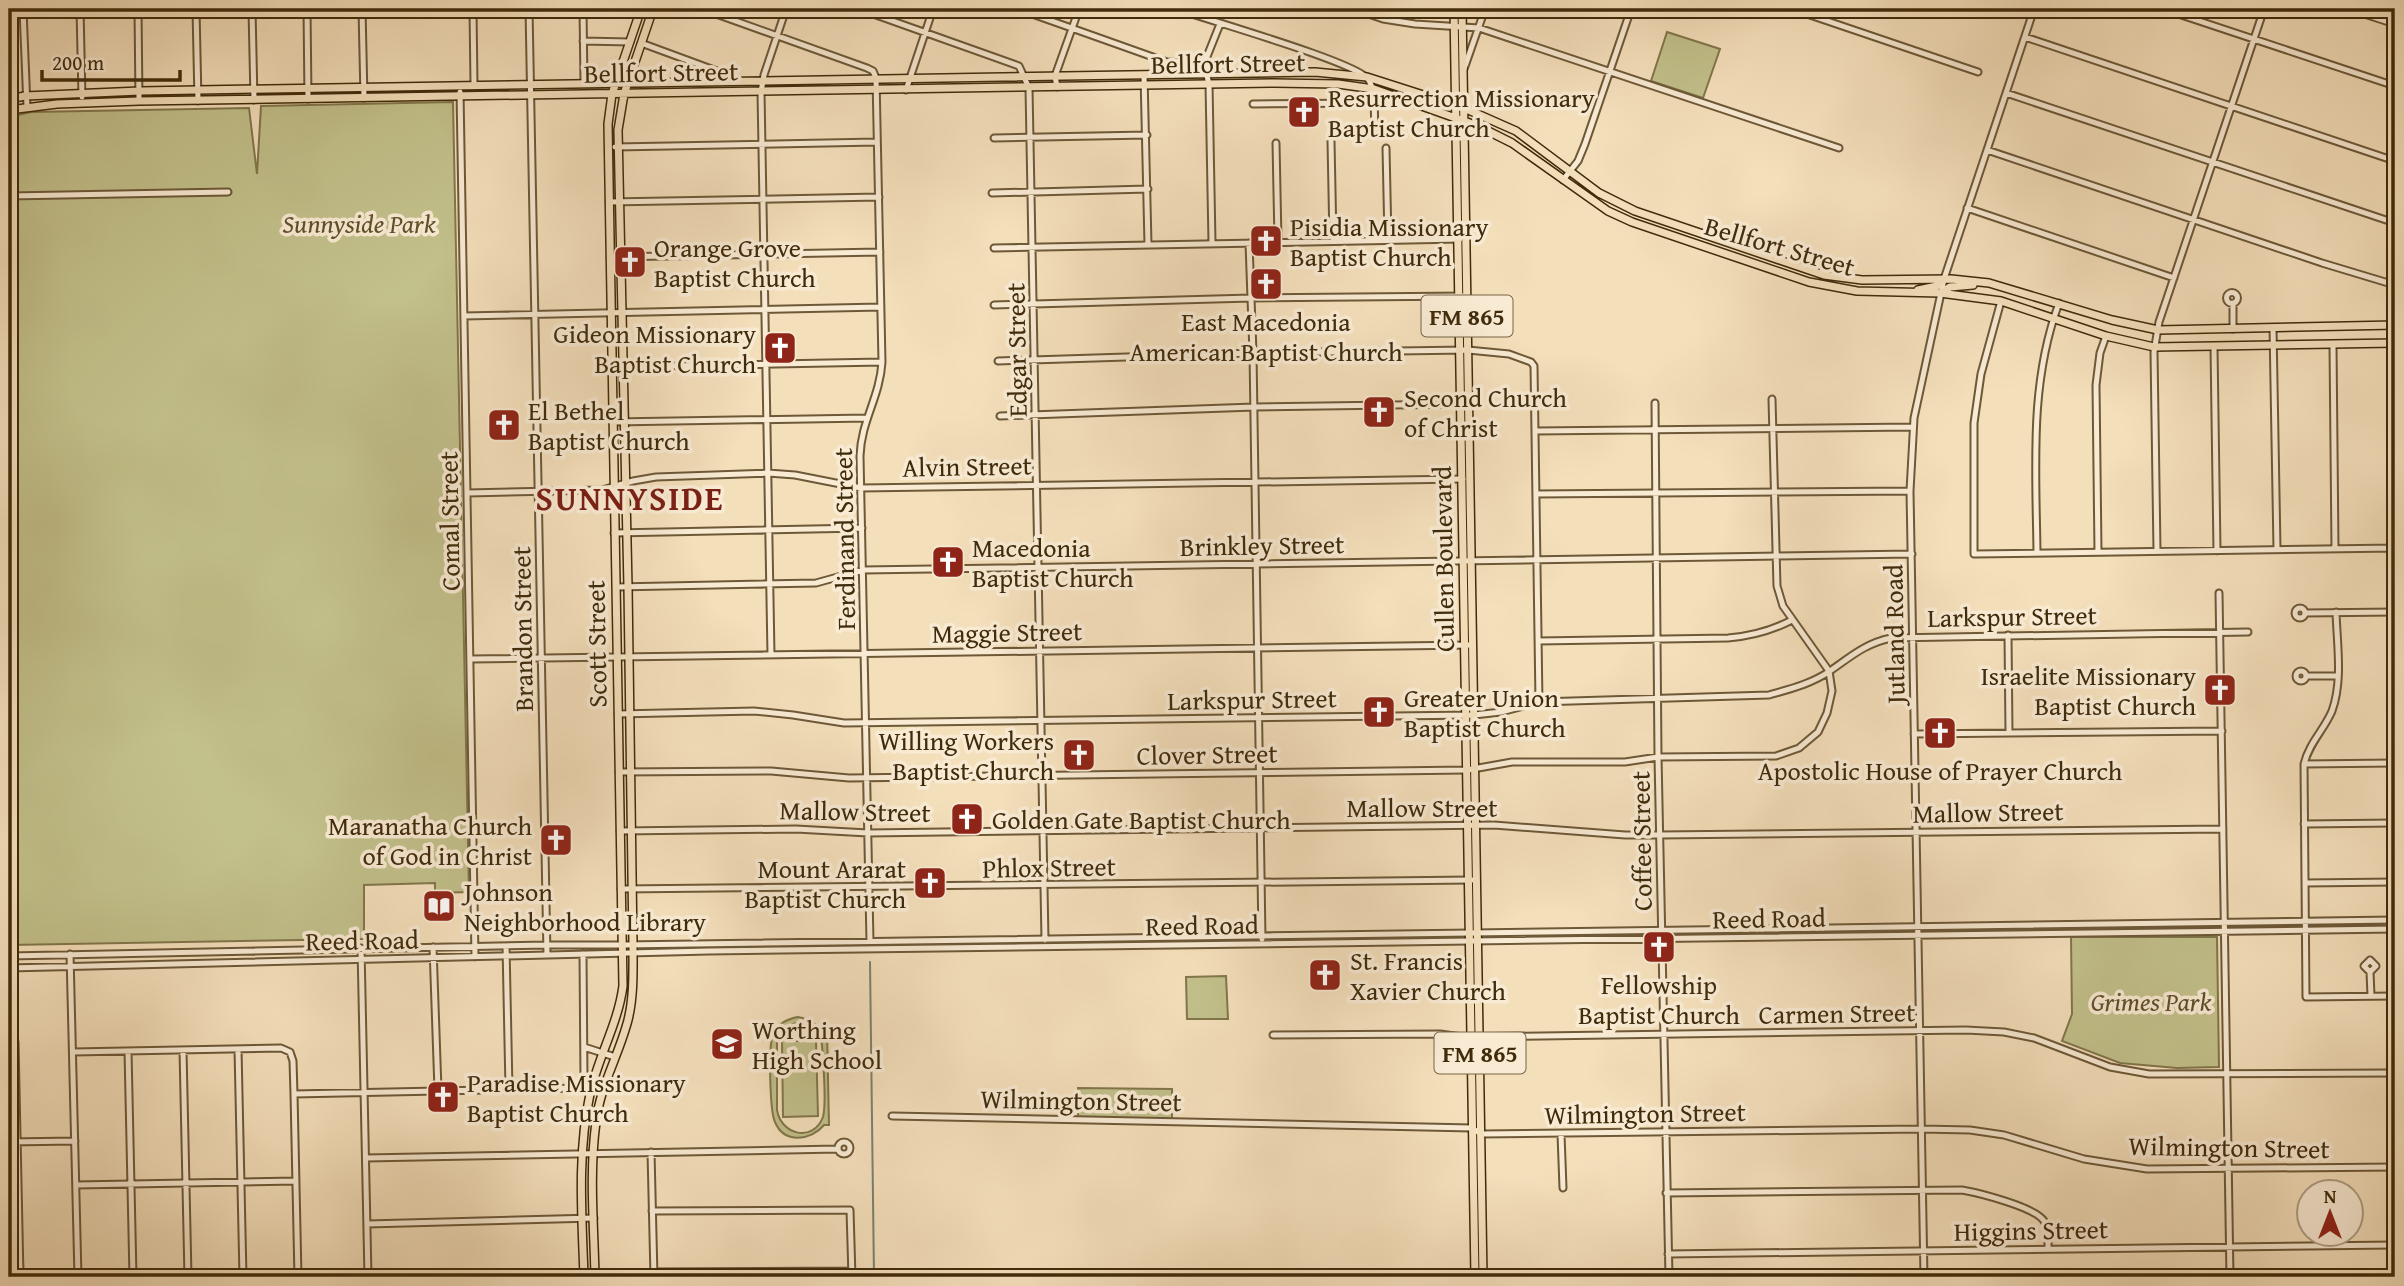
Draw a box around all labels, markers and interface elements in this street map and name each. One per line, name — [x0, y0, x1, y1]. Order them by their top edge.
scale bar — [42, 38, 180, 82]
street label: Bellfort Street — [1150, 42, 1306, 84]
text: 200 m — [52, 47, 104, 78]
street label: Bellfort Street — [583, 51, 739, 93]
place label: Resurrection Missionary Baptist Church — [1328, 78, 1595, 147]
church icon: Resurrection Missionary Baptist Church — [1285, 93, 1323, 131]
park label: Sunnyside Park — [282, 204, 436, 243]
street label: Bellfort Street — [1700, 206, 1860, 286]
place label: Pisidia Missionary Baptist Church — [1290, 207, 1489, 276]
church icon: Pisidia Missionary Baptist Church — [1247, 222, 1285, 260]
place label: Orange Grove Baptist Church — [654, 228, 816, 297]
church icon: Orange Grove Baptist Church — [611, 243, 649, 281]
church icon: East Macedonia American Baptist Church — [1247, 265, 1285, 303]
street label: Edgar Street — [995, 282, 1037, 418]
road number: FM 865 — [1422, 296, 1512, 337]
place label: East Macedonia American Baptist Church — [1130, 302, 1403, 371]
place label: Gideon Missionary Baptist Church — [553, 314, 756, 383]
church icon: Gideon Missionary Baptist Church — [761, 329, 799, 367]
place label: Second Church of Christ — [1404, 378, 1567, 447]
place label: El Bethel Baptist Church — [528, 391, 690, 460]
church icon: Second Church of Christ — [1360, 393, 1398, 431]
church icon: El Bethel Baptist Church — [485, 406, 523, 444]
street label: Alvin Street — [902, 445, 1032, 487]
street label: Ferdinand Street — [823, 447, 865, 631]
street label: Comal Street — [428, 451, 470, 591]
street label: Cullen Boulevard — [1422, 466, 1464, 652]
district label: SUNNYSIDE — [535, 474, 725, 522]
street label: Brinkley Street — [1179, 524, 1345, 566]
place label: Macedonia Baptist Church — [972, 528, 1134, 597]
church icon: Macedonia Baptist Church — [929, 543, 967, 581]
street label: Brandon Street — [501, 546, 543, 712]
street label: Jutland Road — [1873, 564, 1915, 707]
street label: Scott Street — [575, 580, 617, 708]
street label: Larkspur Street — [1927, 595, 2097, 637]
street label: Maggie Street — [931, 611, 1083, 653]
place label: Israelite Missionary Baptist Church — [1981, 656, 2196, 725]
church icon: Israelite Missionary Baptist Church — [2201, 671, 2239, 709]
street label: Larkspur Street — [1167, 678, 1337, 720]
place label: Greater Union Baptist Church — [1404, 678, 1566, 747]
church icon: Greater Union Baptist Church — [1360, 693, 1398, 731]
church icon: Apostolic House of Prayer Church — [1921, 714, 1959, 752]
place label: Willing Workers Baptist Church — [878, 721, 1054, 790]
street label: Clover Street — [1136, 733, 1278, 775]
church icon: Willing Workers Baptist Church — [1060, 736, 1098, 774]
place label: Apostolic House of Prayer Church — [1758, 751, 2123, 790]
street label: Coffee Street — [1620, 771, 1662, 911]
street label: Mallow Street — [1346, 788, 1498, 827]
street label: Mallow Street — [779, 790, 931, 832]
street label: Mallow Street — [1912, 791, 2064, 833]
church icon: Golden Gate Baptist Church — [948, 800, 986, 838]
place label: Golden Gate Baptist Church — [992, 800, 1291, 839]
place label: Maranatha Church of God in Christ — [328, 806, 532, 875]
church icon: Maranatha Church of God in Christ — [537, 821, 575, 859]
street label: Phlox Street — [982, 846, 1116, 888]
place label: Mount Ararat Baptist Church — [744, 849, 906, 918]
church icon: Mount Ararat Baptist Church — [911, 864, 949, 902]
place label: Johnson Neighborhood Library — [461, 872, 706, 941]
library icon: Johnson Neighborhood Library — [420, 887, 458, 925]
street label: Reed Road — [1712, 898, 1826, 938]
street label: Reed Road — [1145, 905, 1259, 945]
street label: Reed Road — [305, 920, 419, 960]
church icon: Fellowship Baptist Church — [1640, 928, 1678, 966]
place label: St. Francis Xavier Church — [1350, 941, 1506, 1010]
church icon: St. Francis Xavier Church — [1306, 956, 1344, 994]
place label: Fellowship Baptist Church — [1578, 965, 1740, 1034]
park label: Grimes Park — [2091, 982, 2211, 1021]
street label: Carmen Street — [1758, 992, 1916, 1034]
place label: Worthing High School — [752, 1010, 882, 1079]
school or university icon: Worthing High School — [708, 1025, 746, 1063]
road number: FM 865 — [1434, 1032, 1526, 1073]
place label: Paradise Missionary Baptist Church — [467, 1063, 686, 1132]
church icon: Paradise Missionary Baptist Church — [424, 1078, 462, 1116]
street label: Wilmington Street — [980, 1079, 1182, 1121]
street label: Wilmington Street — [1544, 1092, 1746, 1134]
street label: Wilmington Street — [2128, 1126, 2330, 1168]
north arrow — [2296, 1178, 2366, 1248]
text: N — [2324, 1182, 2337, 1210]
street label: Higgins Street — [1954, 1209, 2108, 1251]

